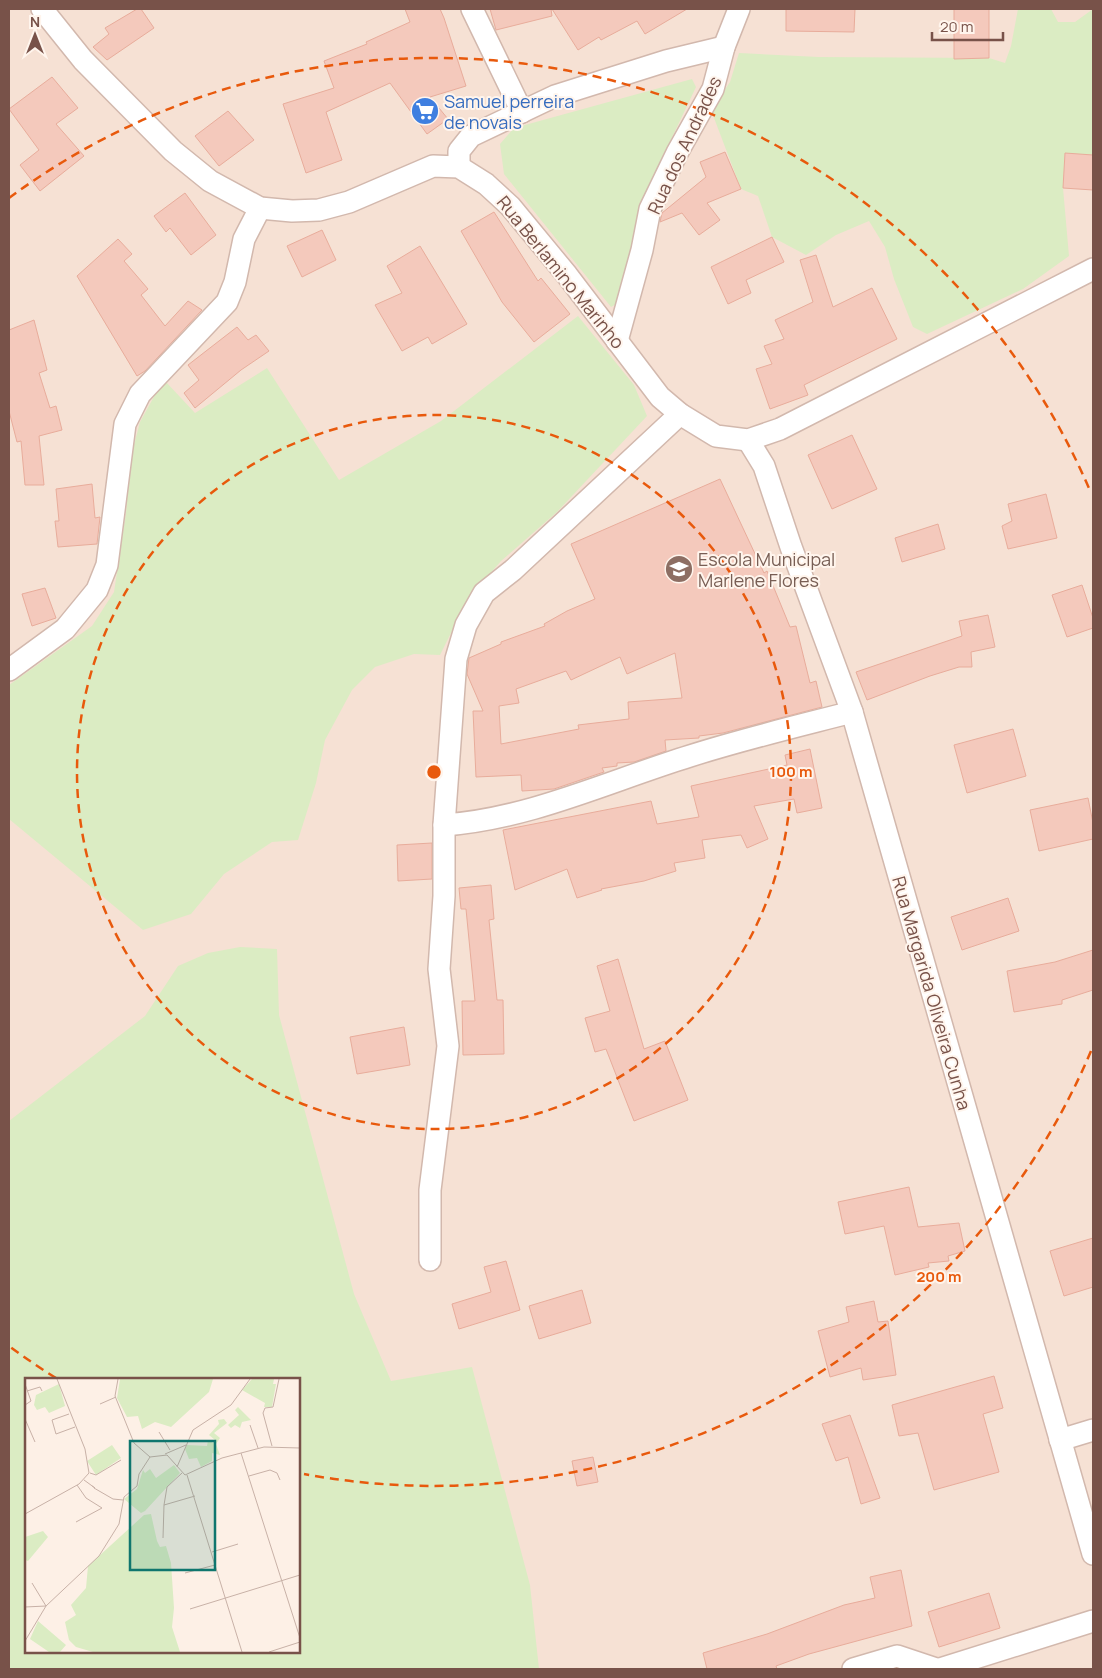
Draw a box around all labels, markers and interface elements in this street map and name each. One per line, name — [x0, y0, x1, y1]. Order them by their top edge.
north arrow — [10, 10, 60, 60]
scale bar — [932, 10, 1003, 42]
text: N — [30, 12, 40, 31]
text: 20 m — [940, 16, 973, 37]
street label: Rua dos Andrades — [642, 72, 726, 218]
place label: Samuel perreira de novais — [444, 89, 574, 134]
supermarket icon: Samuel perreira de novais — [410, 96, 440, 126]
street label: Rua Berlamino Marinho — [492, 191, 630, 353]
place label: Escola Municipal Marlene Flores — [698, 547, 835, 592]
school or university icon: Escola Municipal Marlene Flores — [664, 554, 694, 584]
text: 100 m — [770, 761, 812, 782]
centre of rings — [425, 763, 443, 781]
street label: Rua Margarida Oliveira Cunha — [887, 873, 977, 1113]
text: 200 m — [916, 1266, 962, 1287]
inset map — [25, 1378, 300, 1653]

